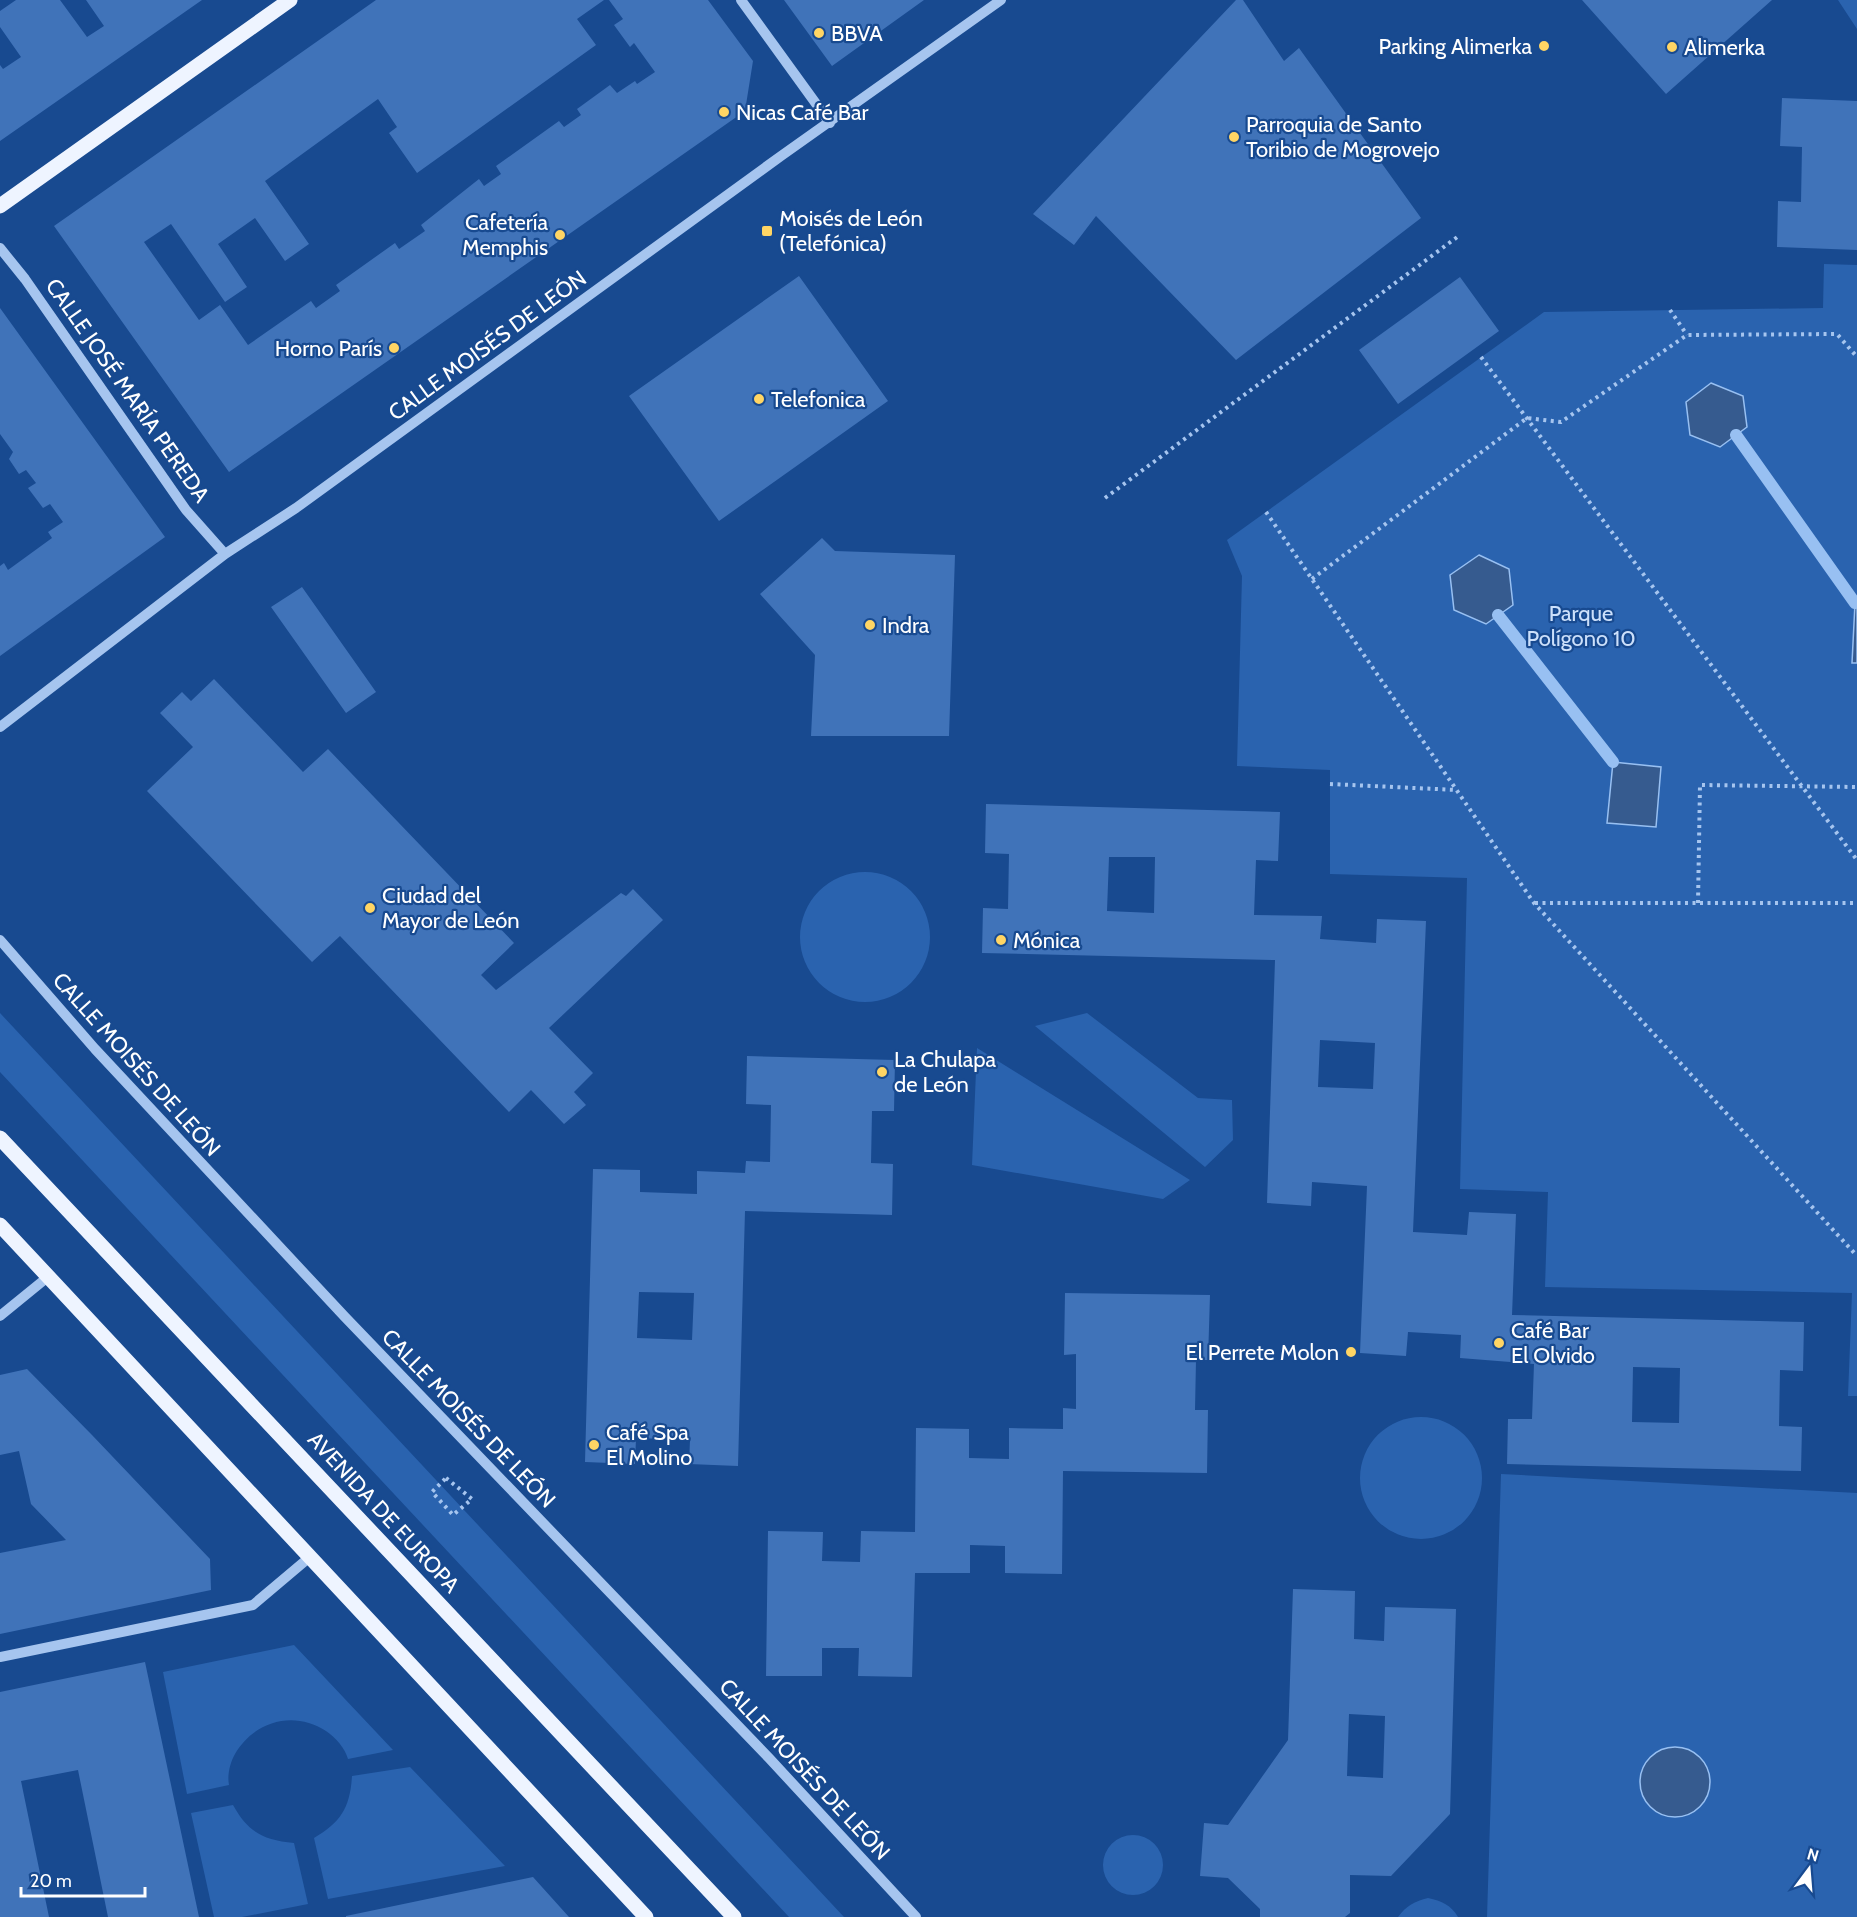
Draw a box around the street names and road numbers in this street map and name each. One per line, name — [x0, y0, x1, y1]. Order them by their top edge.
street label: CALLE MOISÉS DE LEÓN — [383, 265, 591, 426]
street label: CALLE JOSÉ MARÍA PEREDA — [40, 273, 216, 508]
street label: CALLE MOISÉS DE LEÓN — [47, 967, 226, 1162]
street label: CALLE MOISÉS DE LEÓN — [376, 1323, 561, 1513]
street label: AVENIDA DE EUROPA — [302, 1426, 465, 1599]
street label: CALLE MOISÉS DE LEÓN — [714, 1673, 896, 1866]

